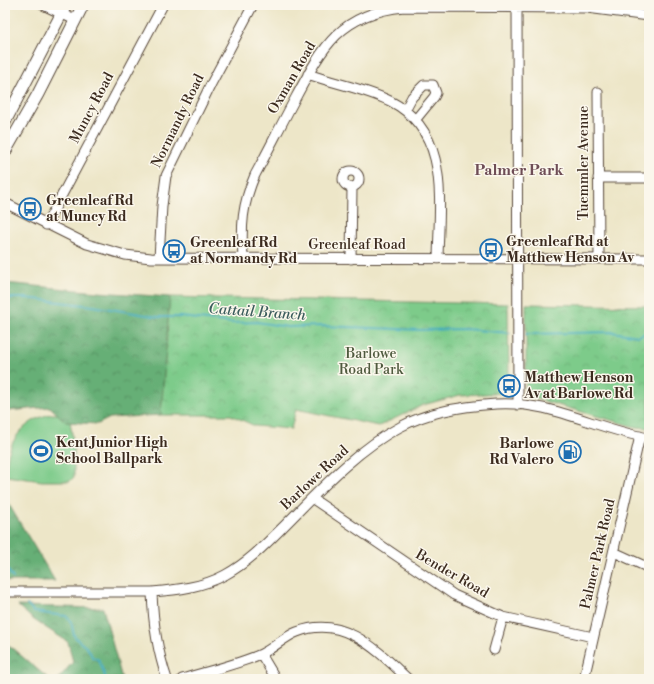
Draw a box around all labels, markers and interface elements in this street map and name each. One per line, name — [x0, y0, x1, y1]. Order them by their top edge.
street label: Oxman Road — [264, 38, 320, 118]
street label: Muncy Road — [66, 69, 118, 147]
street label: Normandy Road — [147, 71, 209, 171]
street label: Tuemmler Avenue — [575, 106, 593, 220]
district label: Palmer Park — [474, 161, 564, 180]
place label: Greenleaf Rd at Muncy Rd — [46, 192, 134, 226]
bus stop icon: Greenleaf Rd at Muncy Rd — [17, 196, 43, 222]
place label: Greenleaf Rd at Matthew Henson Av — [506, 233, 635, 267]
place label: Greenleaf Rd at Normandy Rd — [190, 234, 297, 268]
street label: Greenleaf Road — [308, 236, 406, 254]
bus stop icon: Greenleaf Rd at Matthew Henson Av — [478, 237, 504, 263]
bus stop icon: Greenleaf Rd at Normandy Rd — [161, 238, 187, 264]
water label: Cattail Branch — [208, 299, 307, 325]
park label: Barlowe Road Park — [339, 345, 404, 379]
place label: Matthew Henson Av at Barlowe Rd — [523, 369, 634, 403]
bus stop icon: Matthew Henson Av at Barlowe Rd — [496, 373, 522, 399]
place label: Kent Junior High School Ballpark — [56, 434, 168, 468]
place label: Barlowe Rd Valero — [489, 435, 554, 469]
sports icon: Kent Junior High School Ballpark — [28, 438, 54, 464]
fuel station icon: Barlowe Rd Valero — [557, 439, 583, 465]
street label: Barlowe Road — [276, 442, 353, 515]
street label: Palmer Park Road — [577, 497, 619, 611]
street label: Bender Road — [411, 545, 492, 602]

